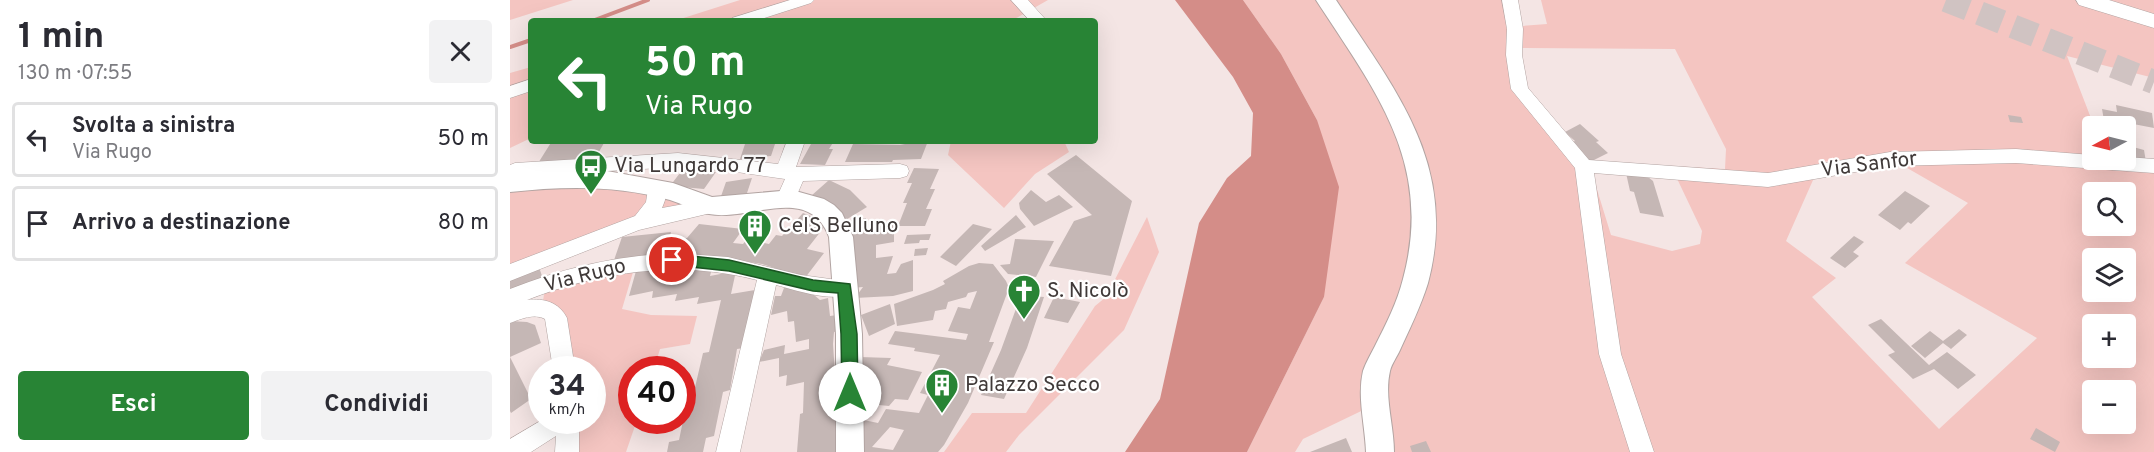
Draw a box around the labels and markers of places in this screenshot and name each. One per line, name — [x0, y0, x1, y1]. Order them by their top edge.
bus stop icon: Via Lungardo 77 — [573, 148, 609, 195]
place label: Via Lungardo 77 — [614, 153, 766, 180]
building icon: CeIS Belluno — [737, 208, 773, 255]
place label: CeIS Belluno — [778, 213, 899, 240]
pin — [646, 234, 697, 285]
church icon: S. Nicolò — [1006, 273, 1042, 320]
place label: S. Nicolò — [1047, 278, 1129, 305]
building icon: Palazzo Secco — [924, 367, 960, 414]
place label: Palazzo Secco — [965, 372, 1100, 399]

